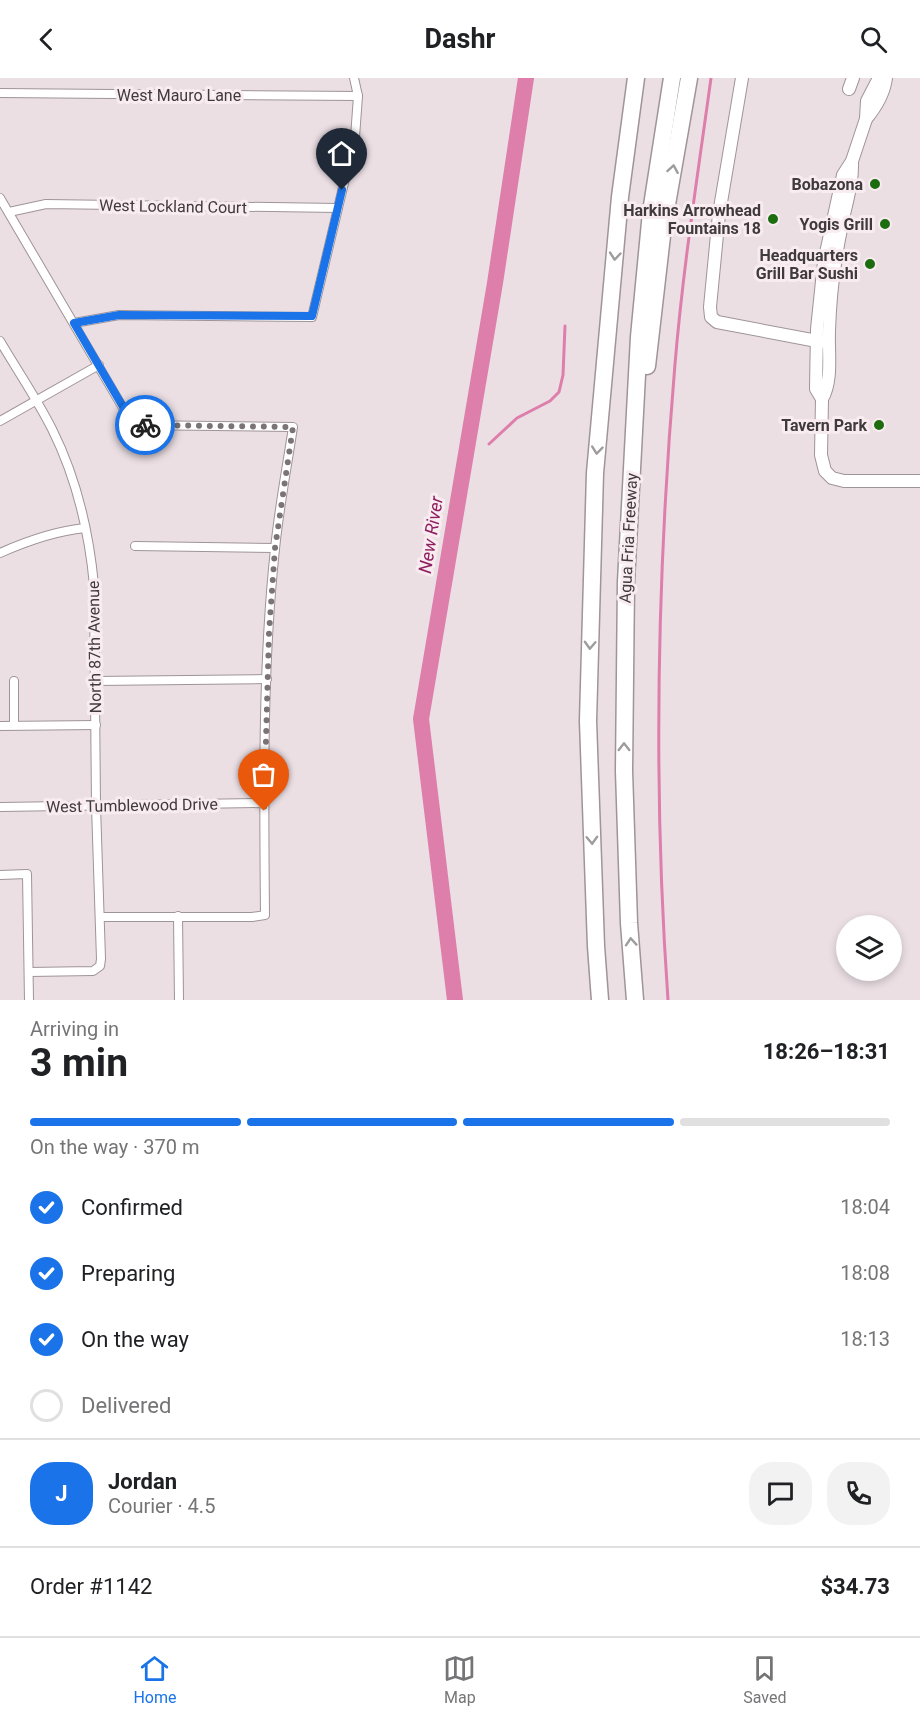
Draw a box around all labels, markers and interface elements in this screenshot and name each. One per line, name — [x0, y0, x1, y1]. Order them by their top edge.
icon: back — [30, 23, 63, 56]
text: Dashr — [425, 23, 495, 55]
icon: search — [857, 23, 890, 56]
street label: West Mauro Lane — [117, 86, 241, 105]
pin — [316, 128, 367, 190]
icon: home — [325, 137, 358, 170]
one-way arrow — [666, 164, 679, 174]
place label: Bobazona — [792, 175, 863, 194]
marker: Bobazona — [868, 177, 882, 191]
street label: West Lockland Court — [99, 196, 247, 217]
place label: Harkins Arrowhead Fountains 18 — [623, 201, 761, 238]
marker: Harkins Arrowhead Fountains 18 — [766, 212, 780, 226]
place label: Yogis Grill — [800, 215, 873, 234]
marker: Yogis Grill — [878, 217, 892, 231]
place label: Headquarters Grill Bar Sushi — [756, 246, 858, 283]
one-way arrow — [609, 251, 622, 260]
marker: Headquarters Grill Bar Sushi — [863, 257, 877, 271]
courier — [115, 395, 175, 455]
icon: bike — [129, 409, 162, 442]
place label: Tavern Park — [781, 416, 867, 435]
marker: Tavern Park — [872, 418, 886, 432]
one-way arrow — [591, 445, 604, 454]
street label: Agua Fria Freeway — [616, 472, 641, 604]
water label: New River — [414, 494, 447, 575]
street label: North 87th Avenue — [84, 580, 105, 713]
one-way arrow — [584, 640, 596, 649]
one-way arrow — [618, 742, 630, 751]
pin — [238, 749, 289, 811]
icon: bag — [247, 758, 280, 791]
street label: West Tumblewood Drive — [46, 795, 218, 816]
one-way arrow — [585, 835, 598, 844]
map controls — [836, 915, 902, 981]
button: layers — [836, 915, 902, 981]
one-way arrow — [624, 937, 637, 946]
text: Arriving in — [30, 1017, 119, 1041]
text: 18:26–18:31 — [763, 1039, 890, 1064]
text: 3 min — [30, 1040, 128, 1086]
text: On the way · 370 m — [30, 1135, 199, 1159]
icon: check — [30, 1191, 63, 1224]
text: Confirmed — [81, 1195, 183, 1220]
text: 18:04 — [840, 1195, 890, 1219]
icon: check — [30, 1257, 63, 1290]
text: Preparing — [81, 1261, 175, 1286]
text: 18:08 — [840, 1261, 890, 1285]
icon: check — [30, 1323, 63, 1356]
text: On the way — [81, 1327, 189, 1352]
text: 18:13 — [840, 1327, 890, 1351]
text: Delivered — [81, 1393, 171, 1418]
button: chat — [749, 1462, 812, 1525]
button: phone — [827, 1462, 890, 1525]
text: Jordan — [108, 1469, 177, 1494]
text: J — [55, 1481, 68, 1506]
text: Courier · 4.5 — [108, 1494, 215, 1518]
text: Order #1142 — [30, 1574, 152, 1599]
text: $34.73 — [821, 1574, 890, 1599]
tab: Home — [133, 1652, 177, 1707]
tab: Map — [443, 1652, 476, 1707]
tab: Saved — [743, 1652, 787, 1707]

